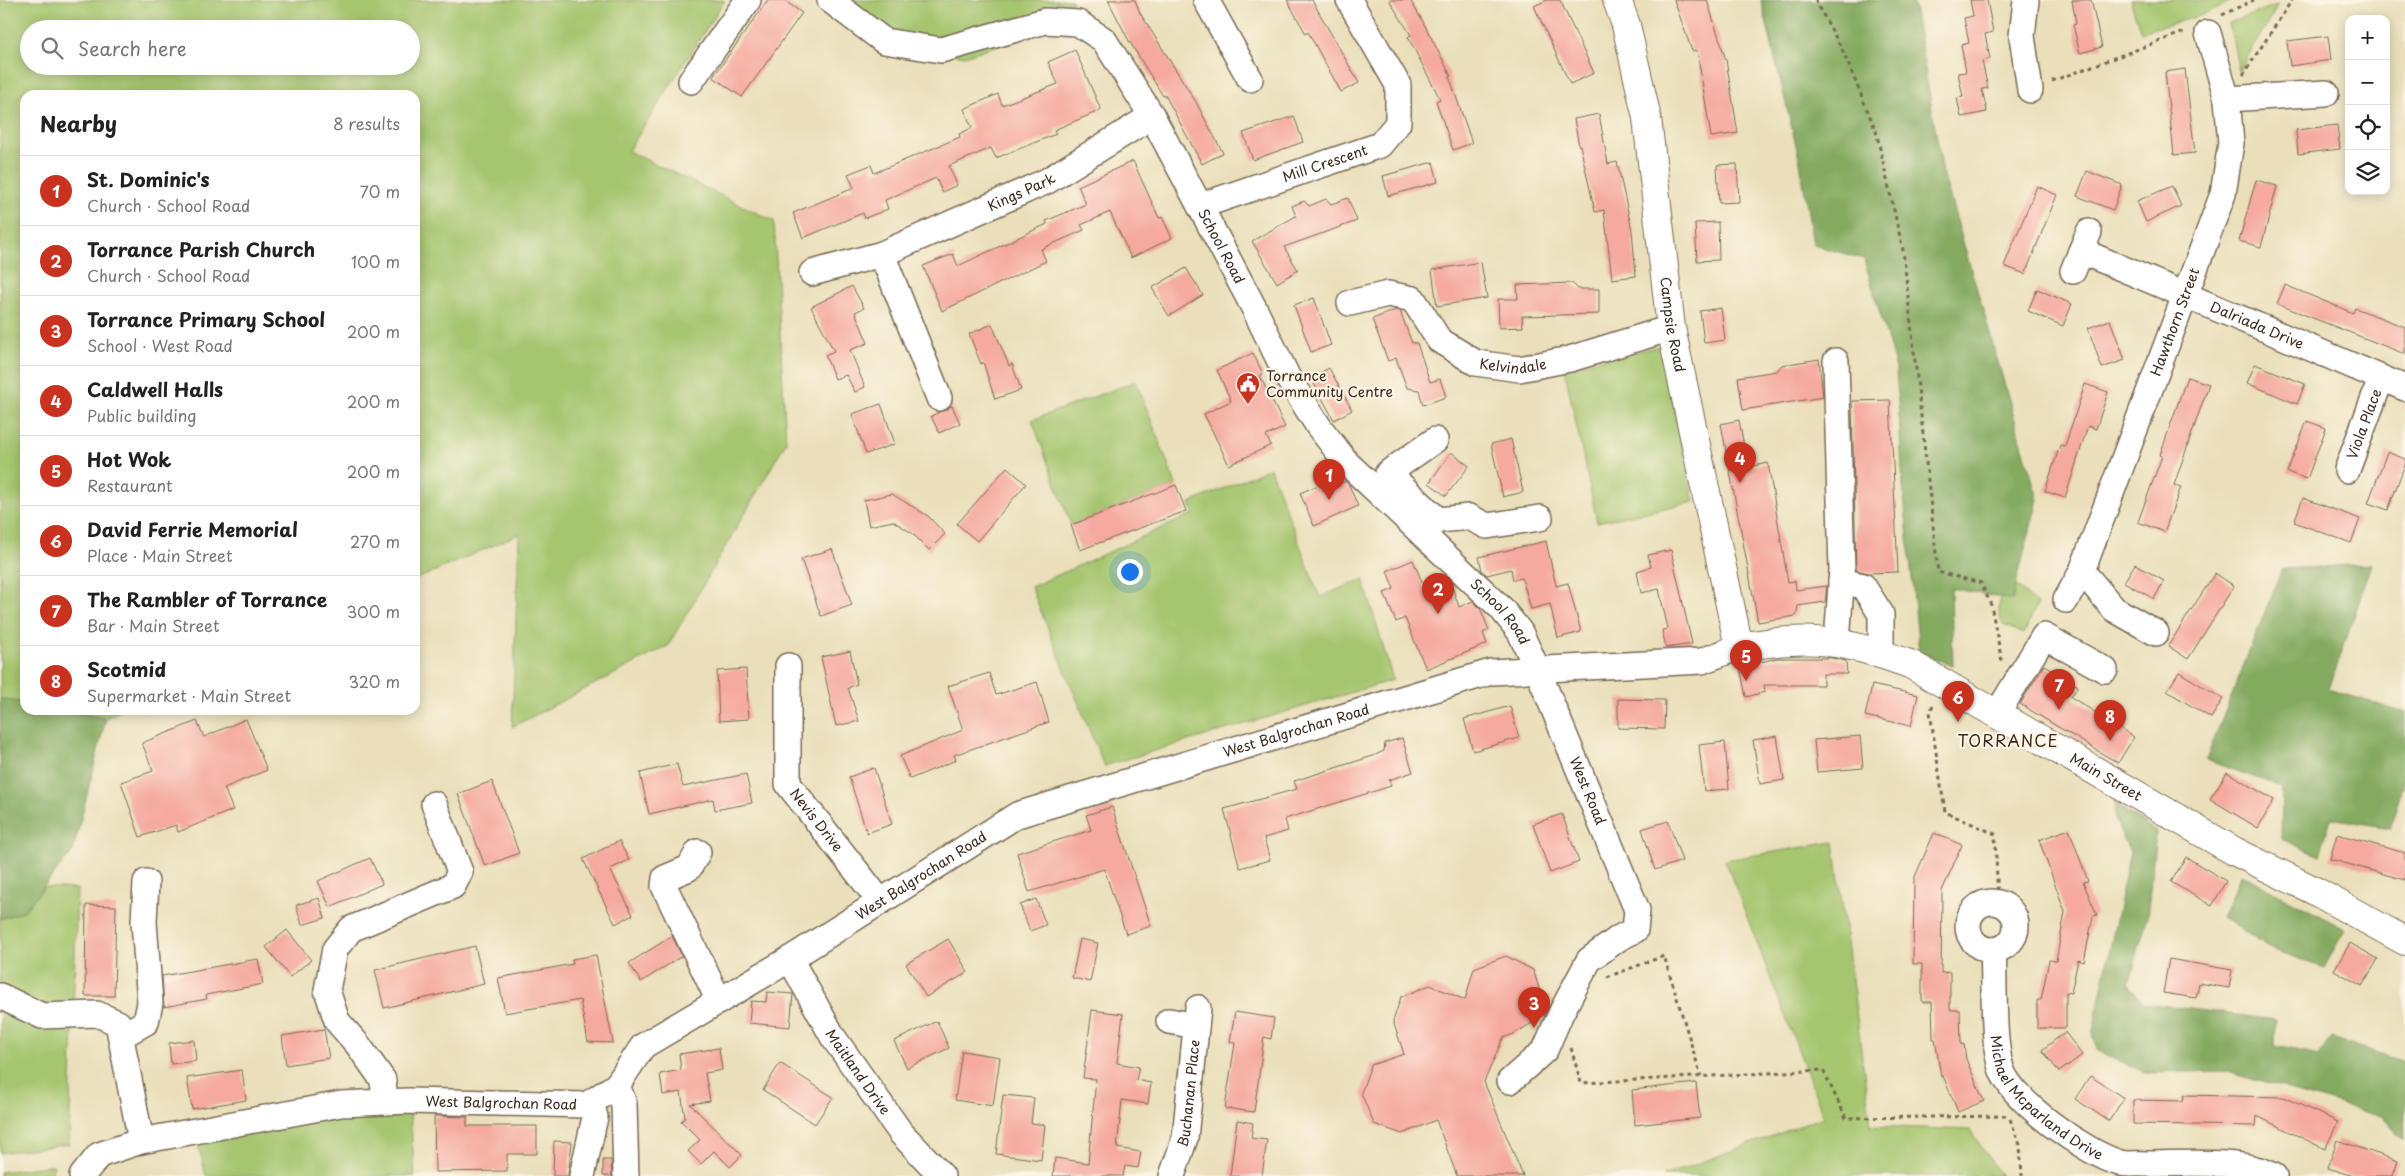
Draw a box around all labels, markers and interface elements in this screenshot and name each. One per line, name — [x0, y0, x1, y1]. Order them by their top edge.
map controls — [2345, 15, 2390, 195]
button: + — [2345, 15, 2390, 60]
search box — [20, 20, 420, 75]
icon: search — [38, 34, 66, 62]
text: Search here — [78, 34, 187, 62]
button: − — [2345, 60, 2390, 105]
button: locate — [2345, 105, 2390, 150]
text: Nearby — [40, 107, 117, 139]
text: 8 results — [333, 111, 400, 135]
street label: Mill Crescent — [1280, 139, 1370, 187]
button: layers — [2345, 150, 2390, 195]
text: St. Dominic's — [87, 165, 210, 193]
street label: Kings Park — [984, 167, 1059, 216]
text: 1 — [52, 179, 60, 203]
text: 70 m — [360, 179, 400, 203]
text: Church · School Road — [87, 193, 250, 217]
street label: School Road — [1193, 205, 1250, 287]
text: Torrance Parish Church — [87, 235, 315, 263]
text: 2 — [50, 249, 62, 273]
text: 100 m — [351, 249, 400, 273]
text: Church · School Road — [87, 263, 250, 287]
street label: Hawthorn Street — [2145, 264, 2205, 379]
street label: Campsie Road — [1655, 276, 1691, 374]
street label: Dalriada Drive — [2207, 296, 2307, 354]
text: Torrance Primary School — [87, 305, 325, 333]
text: 3 — [51, 319, 61, 343]
text: 200 m — [347, 319, 400, 343]
text: School · West Road — [87, 333, 233, 357]
street label: Kelvindale — [1478, 353, 1548, 379]
place label: Torrance Community Centre — [1266, 365, 1393, 402]
public building icon: Torrance Community Centre — [1235, 371, 1261, 405]
text: Caldwell Halls — [87, 375, 223, 403]
street label: Viola Place — [2341, 386, 2386, 462]
text: 4 — [51, 389, 61, 413]
text: 200 m — [347, 389, 400, 413]
text: Public building — [87, 403, 197, 427]
pin: 4 — [1724, 442, 1756, 483]
text: Hot Wok — [87, 445, 171, 473]
text: 5 — [51, 459, 61, 483]
text: 200 m — [347, 459, 400, 483]
pin: 1 — [1313, 459, 1345, 500]
text: Restaurant — [87, 473, 173, 497]
text: David Ferrie Memorial — [87, 515, 298, 543]
text: 6 — [50, 529, 62, 553]
text: 270 m — [350, 529, 400, 553]
text: Place · Main Street — [87, 543, 233, 567]
your location — [1117, 559, 1143, 585]
pin: 2 — [1422, 573, 1454, 614]
street label: School Road — [1466, 573, 1535, 648]
text: The Rambler of Torrance — [87, 585, 327, 613]
text: 7 — [51, 599, 61, 623]
text: 300 m — [346, 599, 400, 623]
text: Bar · Main Street — [87, 613, 219, 637]
pin: 5 — [1730, 640, 1762, 681]
text: Scotmid — [87, 655, 166, 683]
text: 8 — [51, 669, 61, 693]
text: 320 m — [349, 669, 400, 693]
pin: 7 — [2043, 669, 2075, 710]
pin: 6 — [1942, 681, 1974, 722]
text: Supermarket · Main Street — [87, 683, 291, 707]
street label: West Balgrochan Road — [1220, 698, 1372, 762]
pin: 8 — [2094, 700, 2126, 741]
district label: TORRANCE — [1957, 728, 2059, 752]
street label: Main Street — [2066, 747, 2146, 806]
street label: West Road — [1565, 753, 1612, 828]
street label: Nevis Drive — [785, 784, 849, 856]
street label: West Balgrochan Road — [851, 826, 991, 925]
pin: 3 — [1518, 987, 1550, 1028]
street label: Maitland Drive — [821, 1025, 896, 1119]
street label: Michael Mcparland Drive — [1986, 1034, 2107, 1165]
street label: Buchanan Place — [1172, 1039, 1205, 1150]
street label: West Balgrochan Road — [425, 1090, 577, 1115]

